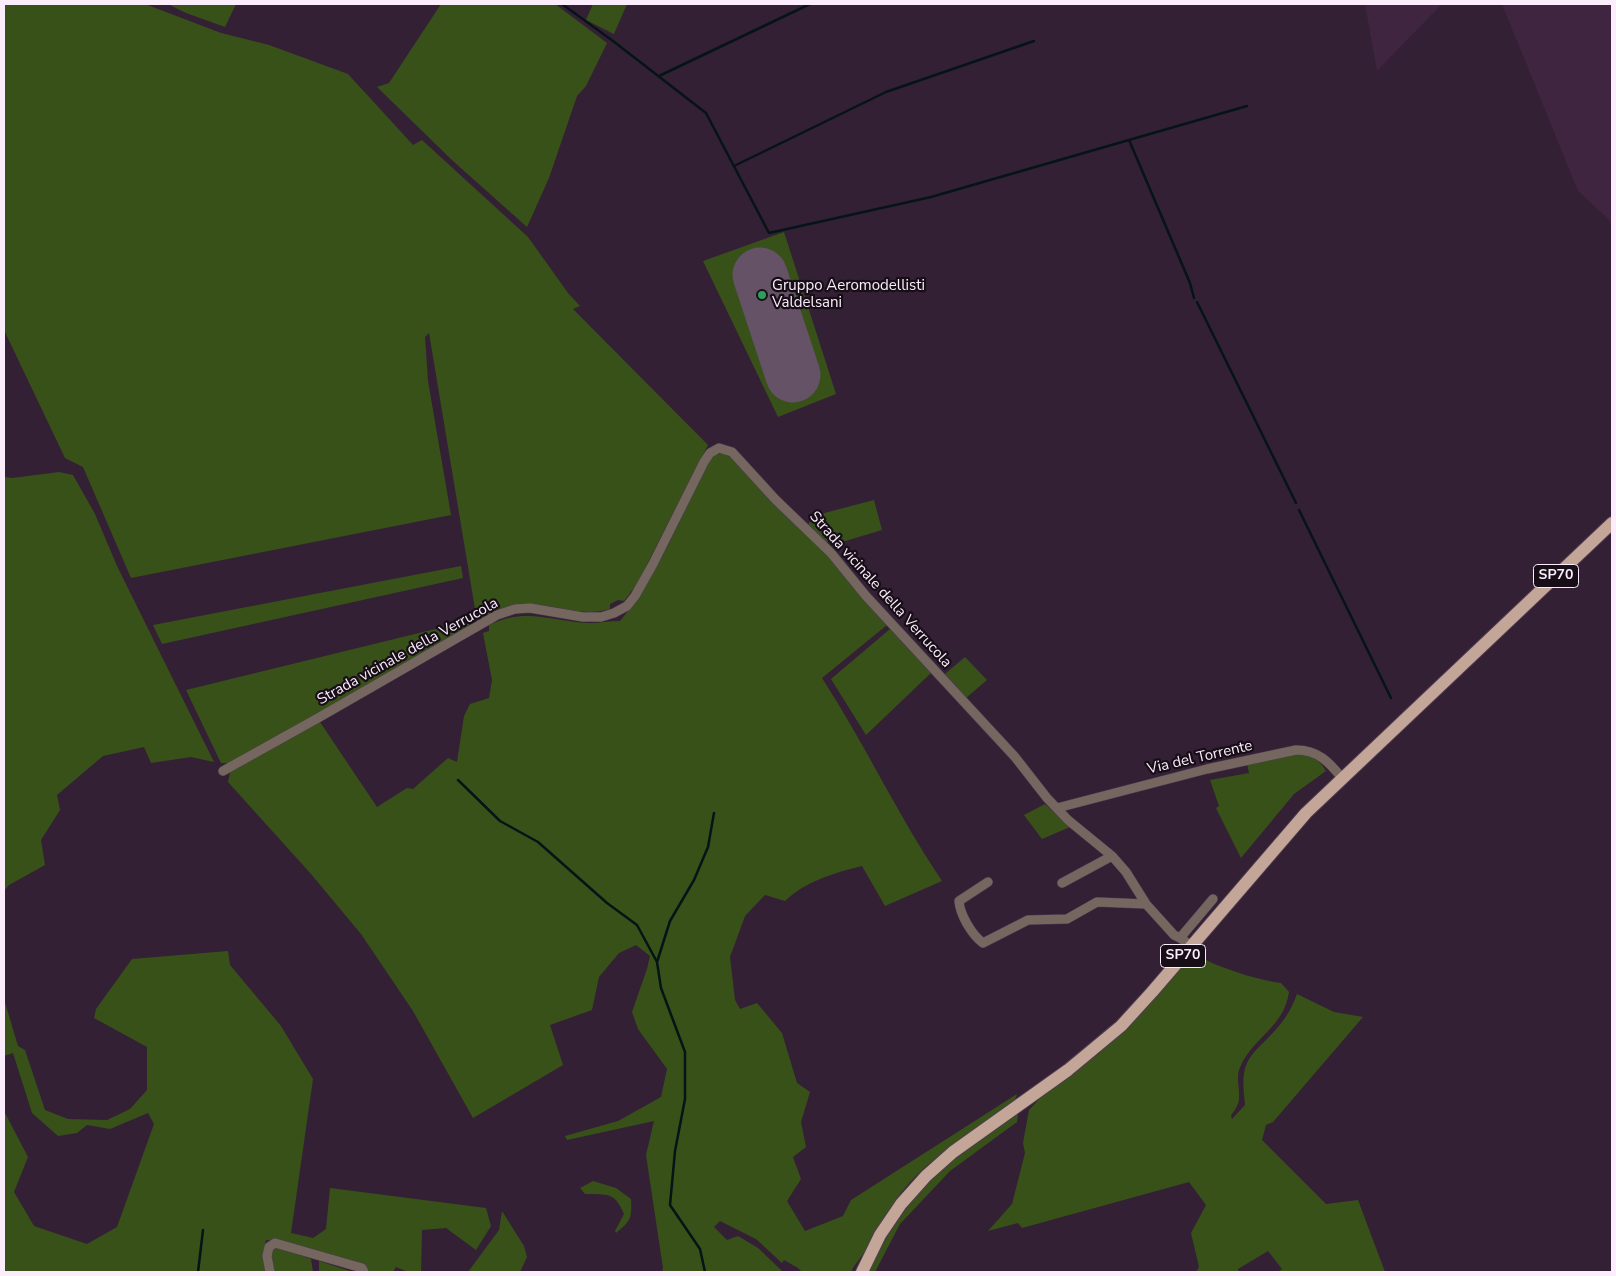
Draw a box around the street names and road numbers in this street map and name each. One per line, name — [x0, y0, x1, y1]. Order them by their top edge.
street label: Strada vicinale della Verrucola — [805, 508, 955, 672]
road number: SP70 — [1534, 564, 1578, 588]
street label: Strada vicinale della Verrucola — [314, 595, 502, 709]
street label: Via del Torrente — [1146, 737, 1254, 779]
road number: SP70 — [1160, 944, 1206, 968]

